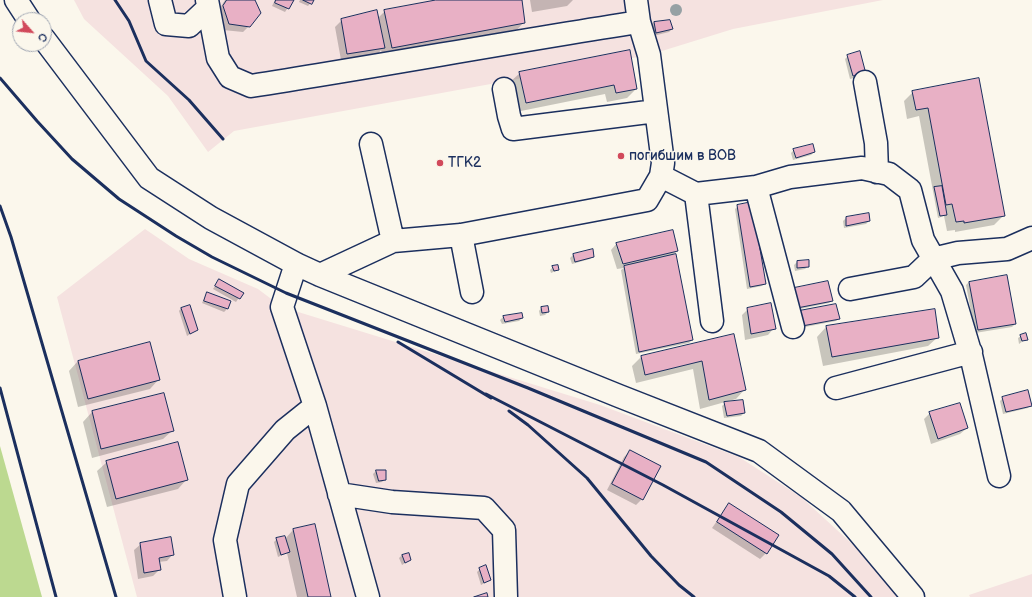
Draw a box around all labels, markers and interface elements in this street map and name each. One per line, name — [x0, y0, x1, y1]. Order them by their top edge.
north arrow — [12, 12, 52, 52]
text: С — [35, 31, 50, 44]
place label: погибшим в ВОВ — [629, 148, 736, 164]
marker: погибшим в ВОВ — [616, 151, 626, 161]
place label: ТГК2 — [448, 155, 481, 171]
marker: ТГК2 — [435, 158, 445, 168]

